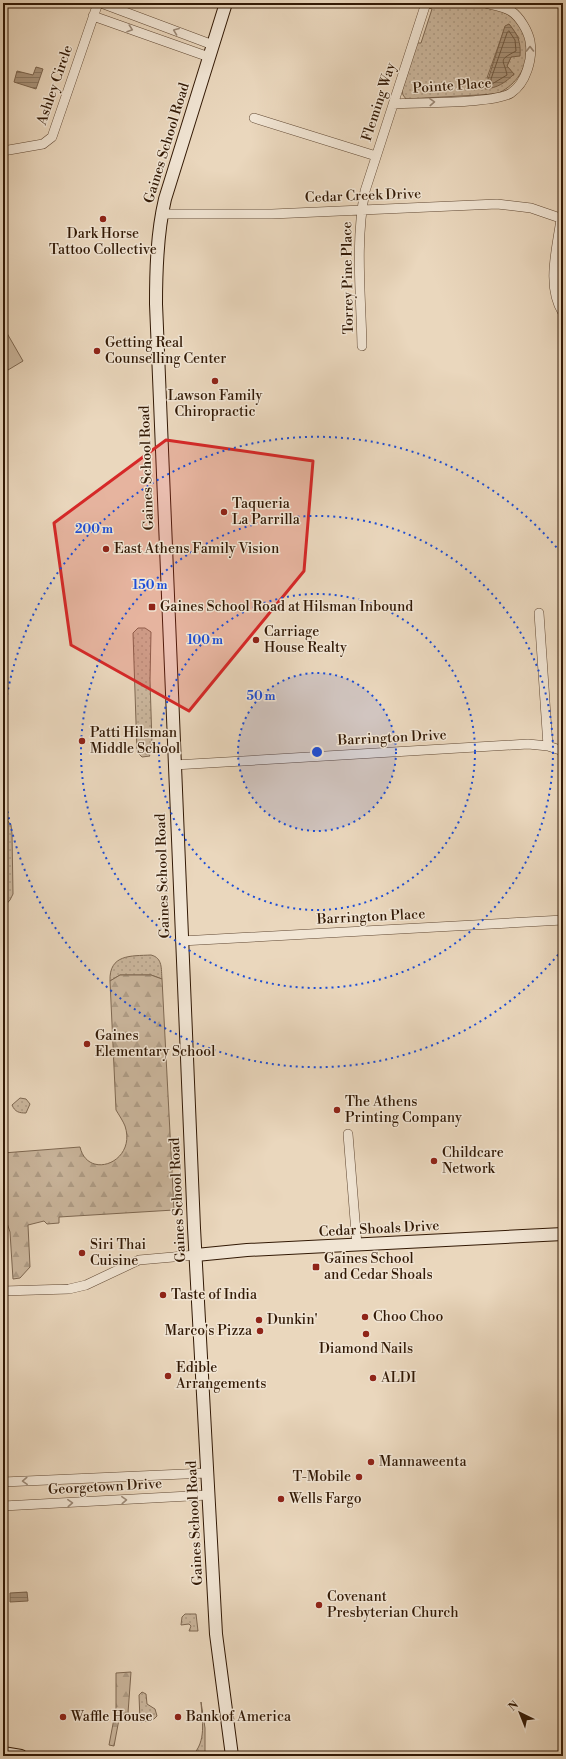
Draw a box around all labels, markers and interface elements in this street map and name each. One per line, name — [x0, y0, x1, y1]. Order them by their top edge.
one-way arrow — [127, 25, 134, 33]
one-way arrow — [173, 28, 180, 36]
street label: Ashley Circle — [33, 43, 77, 128]
one-way arrow — [526, 46, 534, 52]
street label: Fleming Way — [358, 60, 400, 143]
street label: Pointe Place — [412, 74, 492, 98]
street label: Gaines School Road — [140, 81, 194, 205]
one-way arrow — [429, 97, 435, 106]
street label: Cedar Creek Drive — [305, 185, 421, 207]
marker: Dark Horse Tattoo Collective — [98, 214, 108, 224]
street label: Torrey Pine Place — [338, 221, 358, 335]
place label: Dark Horse Tattoo Collective — [49, 225, 157, 259]
place label: Getting Real Counselling Center — [105, 334, 226, 368]
marker: Getting Real Counselling Center — [92, 346, 102, 356]
marker: Lawson Family Chiropractic — [210, 376, 220, 386]
place label: Lawson Family Chiropractic — [168, 387, 263, 421]
street label: Gaines School Road — [136, 405, 158, 531]
place label: Taqueria La Parrilla — [232, 495, 301, 529]
marker: Taqueria La Parrilla — [219, 507, 229, 517]
text: 200 m — [75, 522, 113, 537]
place label: East Athens Family Vision — [114, 540, 280, 558]
marker: East Athens Family Vision — [101, 544, 111, 554]
text: 150 m — [133, 578, 167, 593]
place label: Gaines School Road at Hilsman Inbound — [160, 598, 413, 616]
marker: Gaines School Road at Hilsman Inbound — [147, 602, 157, 612]
place label: Carriage House Realty — [264, 623, 347, 657]
text: 100 m — [187, 633, 223, 648]
marker: Carriage House Realty — [251, 635, 261, 645]
text: 50 m — [246, 689, 276, 704]
place label: Patti Hilsman Middle School — [90, 724, 180, 758]
street label: Barrington Drive — [336, 726, 447, 750]
marker: Patti Hilsman Middle School — [77, 736, 87, 746]
centre of rings — [310, 745, 324, 759]
street label: Gaines School Road — [152, 813, 174, 939]
street label: Barrington Place — [315, 905, 426, 929]
place label: Gaines Elementary School — [95, 1027, 215, 1061]
marker: Gaines Elementary School — [82, 1039, 92, 1049]
place label: The Athens Printing Company — [345, 1093, 462, 1127]
marker: The Athens Printing Company — [332, 1105, 342, 1115]
street label: Gaines School Road — [166, 1137, 190, 1263]
place label: Childcare Network — [442, 1144, 504, 1178]
marker: Childcare Network — [429, 1156, 439, 1166]
street label: Cedar Shoals Drive — [318, 1217, 440, 1241]
place label: Siri Thai Cuisine — [90, 1236, 147, 1270]
marker: Siri Thai Cuisine — [77, 1248, 87, 1258]
place label: Gaines School and Cedar Shoals — [324, 1250, 433, 1284]
marker: Gaines School and Cedar Shoals — [311, 1262, 321, 1272]
place label: Taste of India — [171, 1286, 258, 1304]
marker: Taste of India — [158, 1290, 168, 1300]
place label: Choo Choo — [373, 1308, 443, 1326]
place label: Dunkin' — [267, 1311, 318, 1329]
marker: Choo Choo — [360, 1312, 370, 1322]
marker: Dunkin' — [254, 1315, 264, 1325]
place label: Marco's Pizza — [165, 1322, 253, 1340]
marker: Marco's Pizza — [255, 1326, 265, 1336]
marker: Diamond Nails — [361, 1329, 371, 1339]
place label: Diamond Nails — [319, 1340, 413, 1358]
place label: Edible Arrangements — [175, 1359, 266, 1393]
place label: ALDI — [380, 1369, 417, 1387]
marker: Edible Arrangements — [163, 1371, 173, 1381]
marker: ALDI — [368, 1373, 378, 1383]
place label: Mannaweenta — [379, 1453, 467, 1471]
marker: Mannaweenta — [366, 1457, 376, 1467]
street label: Gaines School Road — [183, 1460, 207, 1586]
place label: T-Mobile — [293, 1468, 351, 1486]
marker: T-Mobile — [354, 1472, 364, 1482]
street label: Georgetown Drive — [47, 1475, 163, 1499]
one-way arrow — [22, 1477, 28, 1485]
place label: Wells Fargo — [288, 1490, 362, 1508]
marker: Wells Fargo — [276, 1494, 286, 1504]
one-way arrow — [121, 1495, 127, 1504]
one-way arrow — [67, 1498, 73, 1507]
place label: Covenant Presbyterian Church — [327, 1588, 459, 1622]
marker: Covenant Presbyterian Church — [314, 1600, 324, 1610]
north arrow — [500, 1693, 540, 1733]
text: N — [506, 1698, 522, 1715]
place label: Waffle House — [70, 1708, 153, 1726]
place label: Bank of America — [185, 1708, 292, 1726]
marker: Waffle House — [58, 1712, 68, 1722]
marker: Bank of America — [173, 1712, 183, 1722]

